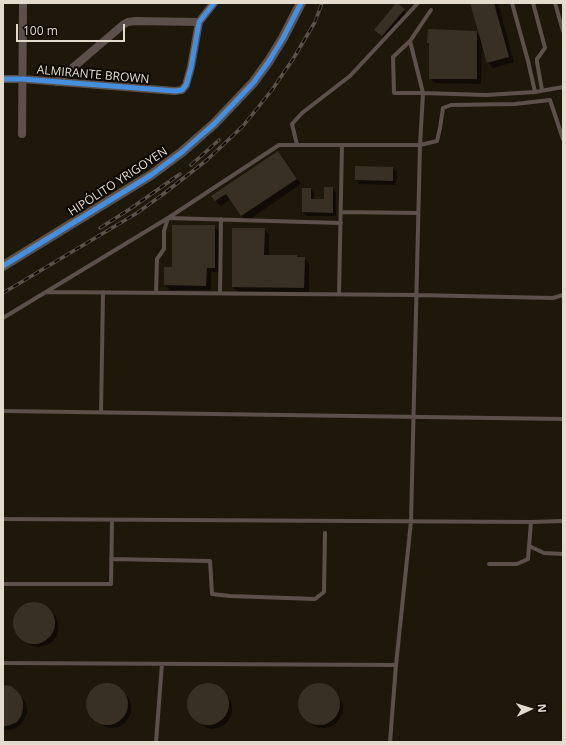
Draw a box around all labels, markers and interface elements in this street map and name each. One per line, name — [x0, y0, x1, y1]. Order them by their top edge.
scale bar — [18, 16, 127, 42]
text: 100 m — [23, 22, 58, 39]
street label: ALMIRANTE BROWN — [36, 63, 150, 87]
street label: HIPÓLITO YRIGOYEN — [66, 145, 170, 219]
north arrow — [510, 689, 550, 729]
text: N — [535, 703, 550, 713]

